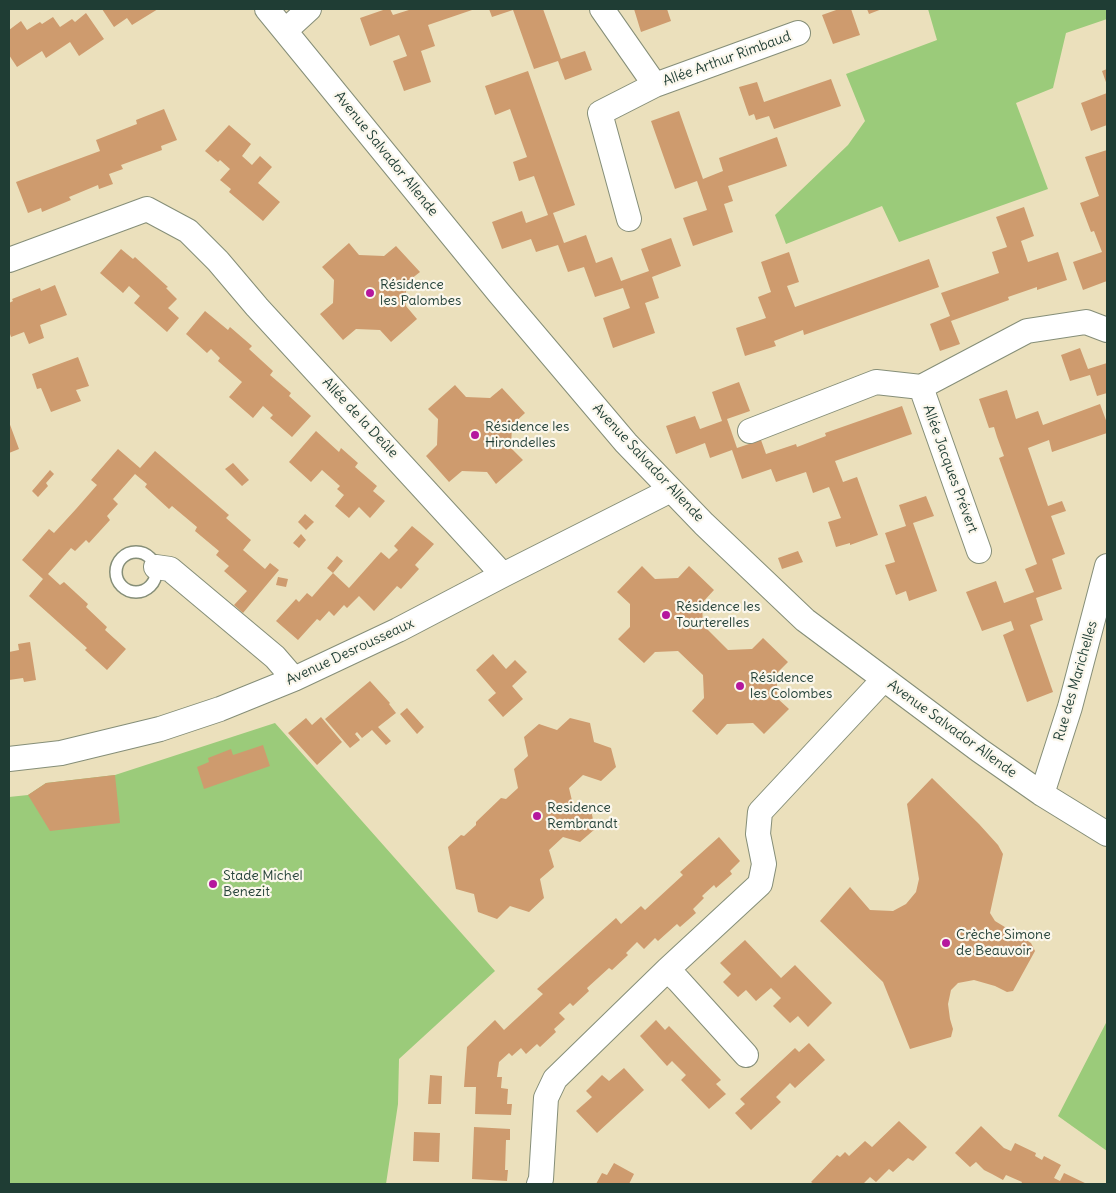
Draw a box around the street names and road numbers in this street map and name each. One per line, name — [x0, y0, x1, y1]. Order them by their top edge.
street label: Allée Arthur Rimbaud — [661, 28, 793, 90]
street label: Avenue Salvador Allende — [331, 88, 441, 220]
street label: Allée de la Deûle — [319, 374, 401, 462]
street label: Avenue Salvador Allende — [589, 400, 707, 526]
street label: Allée Jacques Prévert — [919, 403, 981, 535]
street label: Avenue Desrousseaux — [283, 615, 417, 689]
street label: Rue des Marichelles — [1051, 619, 1101, 743]
street label: Avenue Salvador Allende — [884, 676, 1020, 782]

